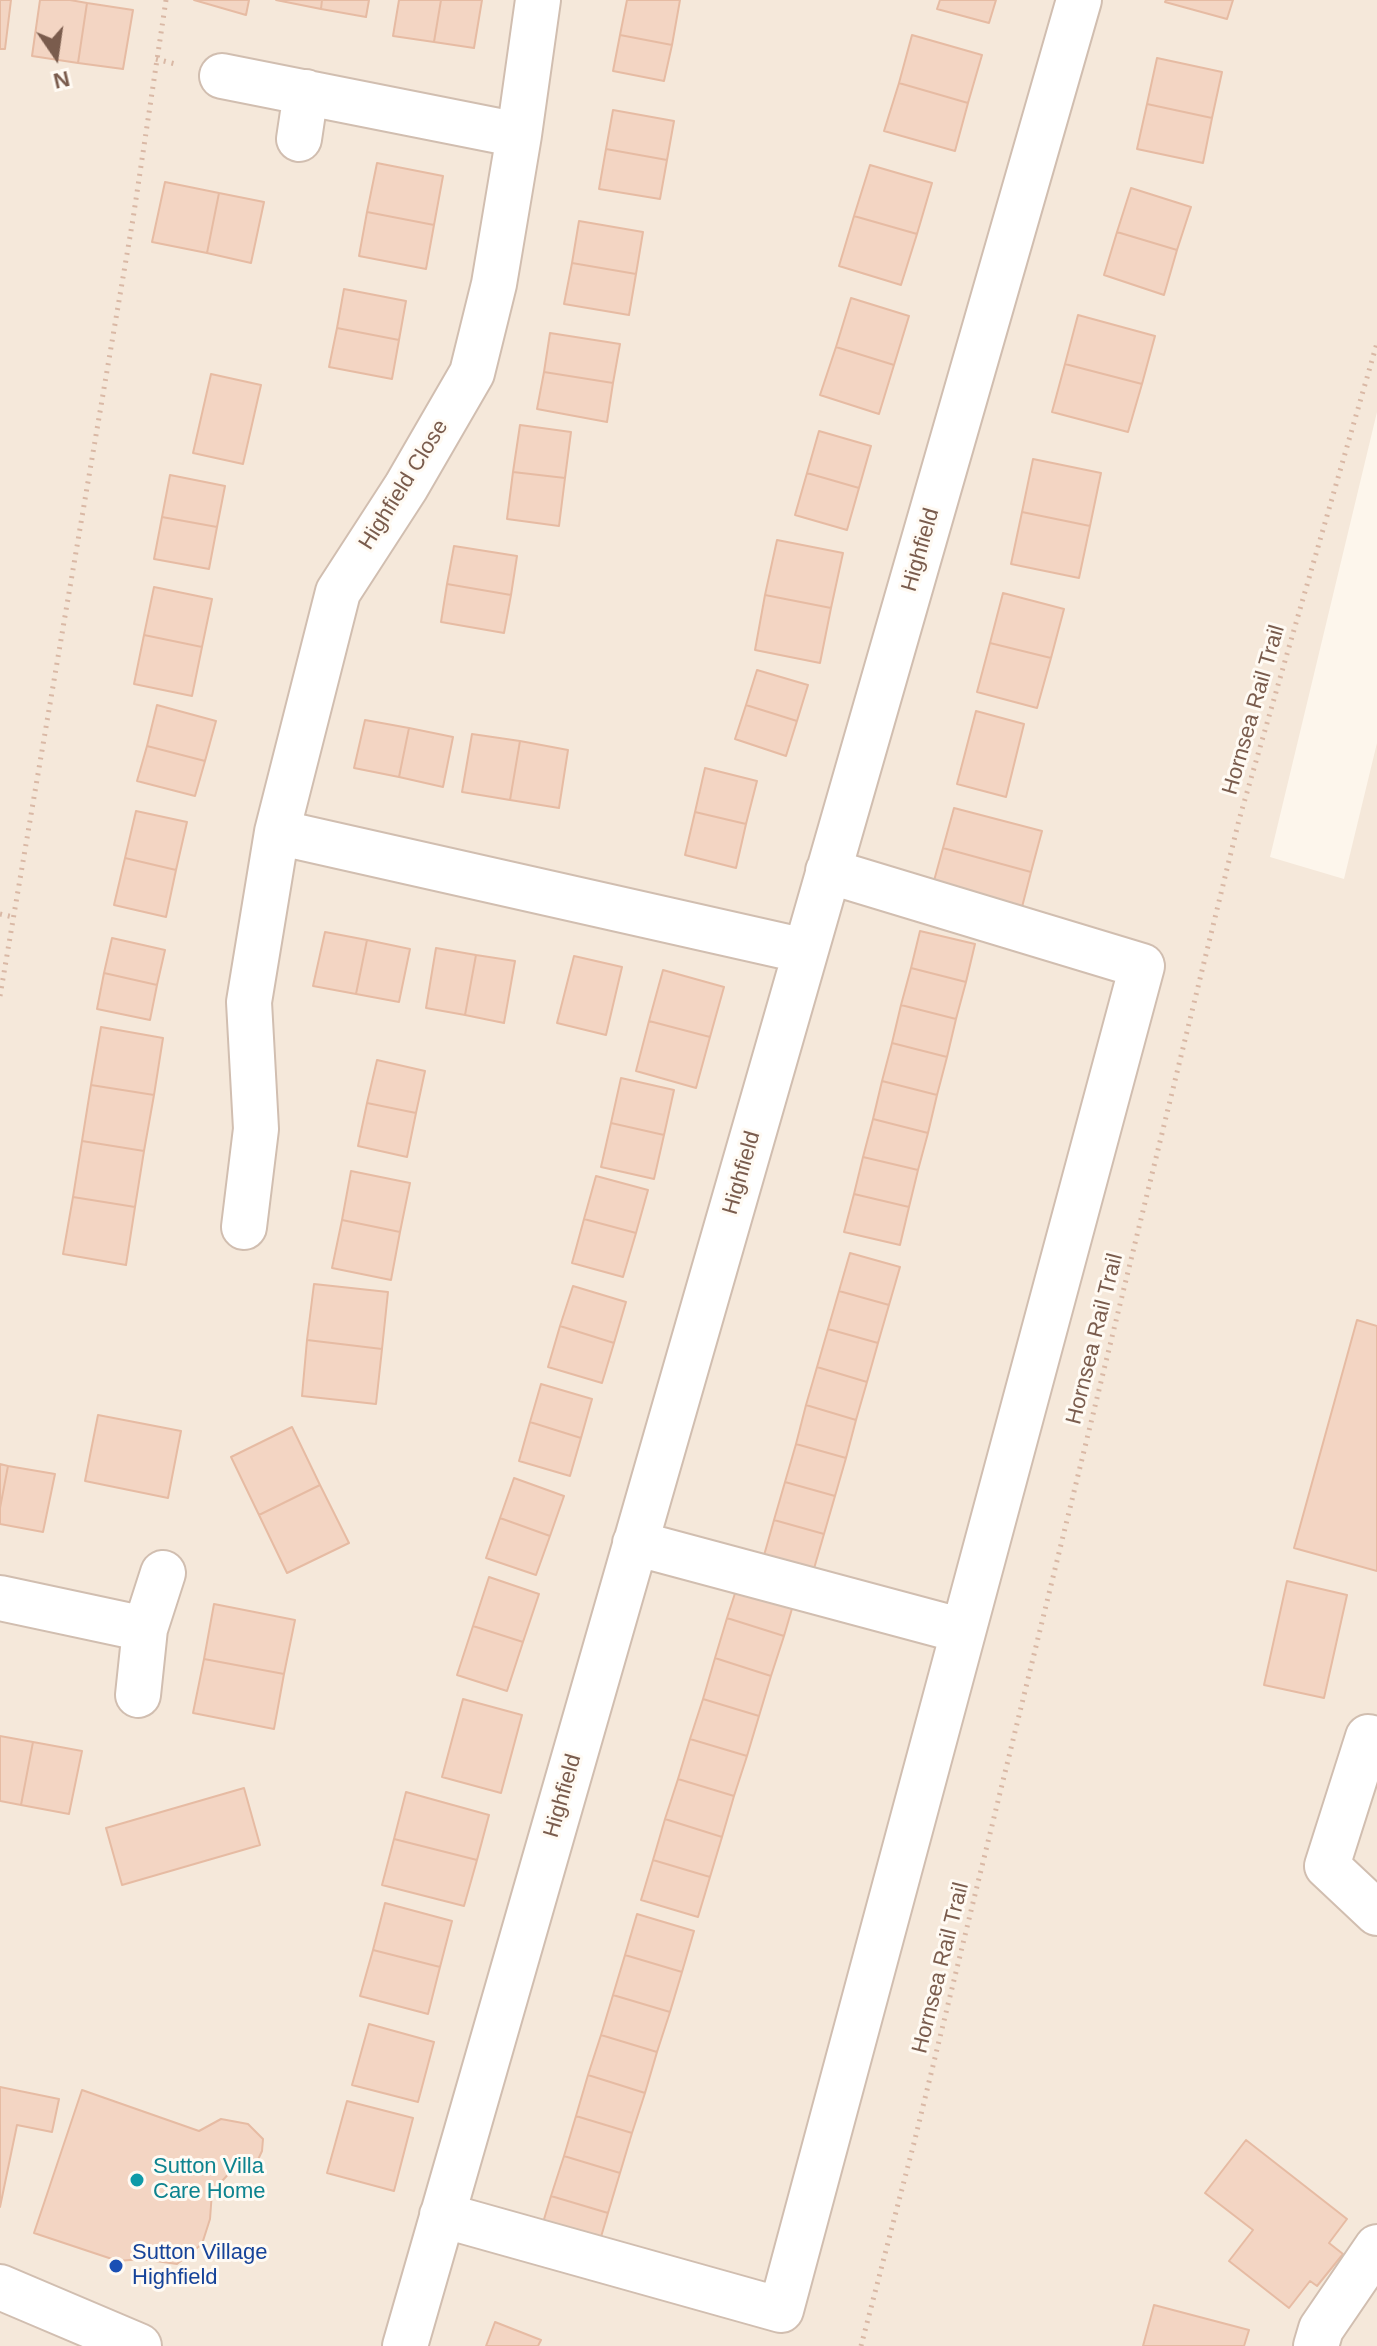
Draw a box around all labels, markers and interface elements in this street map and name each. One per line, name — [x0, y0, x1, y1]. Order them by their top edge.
north arrow — [16, 16, 96, 96]
text: N — [51, 66, 72, 94]
street label: Highfield Close — [354, 415, 454, 555]
street label: Highfield — [897, 505, 945, 595]
street label: Hornsea Rail Trail — [1217, 622, 1291, 798]
street label: Highfield — [718, 1128, 766, 1218]
street label: Hornsea Rail Trail — [1061, 1251, 1129, 1427]
street label: Highfield — [539, 1751, 587, 1841]
street label: Hornsea Rail Trail — [907, 1880, 975, 2056]
place label: Sutton Villa Care Home — [153, 2154, 265, 2206]
marker: Sutton Villa Care Home — [128, 2171, 146, 2189]
place label: Sutton Village Highfield — [132, 2240, 267, 2292]
marker: Sutton Village Highfield — [107, 2257, 125, 2275]

